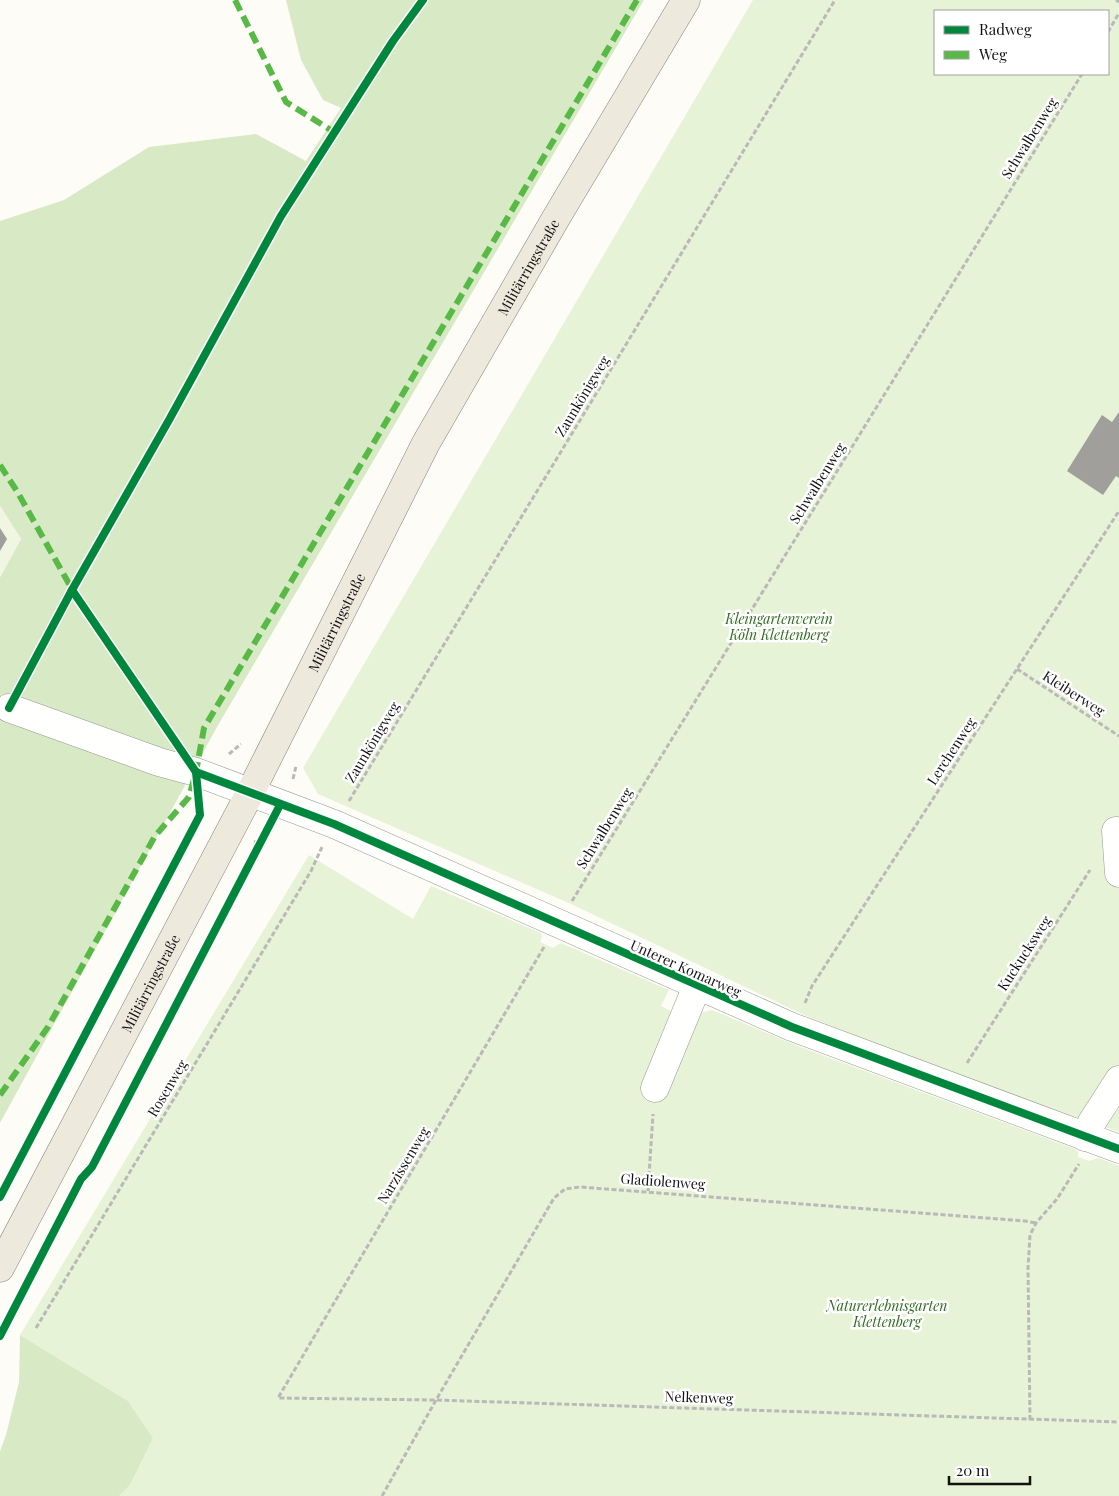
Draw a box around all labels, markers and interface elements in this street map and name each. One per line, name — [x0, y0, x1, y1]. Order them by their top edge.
legend — [934, 10, 1109, 75]
text: Radweg — [979, 19, 1032, 39]
text: Weg — [978, 44, 1007, 64]
street label: Schwalbenweg — [996, 93, 1062, 182]
street label: Militärringstraße — [492, 215, 563, 318]
street label: Zaunkönigweg — [550, 351, 614, 440]
street label: Schwalbenweg — [784, 438, 850, 527]
street label: Militärringstraße — [303, 570, 369, 675]
park label: Kleingartenverein Köln Klettenberg — [724, 609, 833, 644]
street label: Kleiberweg — [1039, 666, 1109, 721]
street label: Zaunkönigweg — [340, 697, 404, 786]
street label: Lerchenweg — [922, 713, 980, 788]
street label: Schwalbenweg — [571, 783, 637, 872]
street label: Kuckucksweg — [993, 911, 1056, 994]
street label: Militärringstraße — [116, 931, 184, 1035]
street label: Unterer Komarweg — [627, 935, 745, 1001]
street label: Rosenweg — [143, 1055, 192, 1120]
street label: Narzissenweg — [373, 1123, 434, 1207]
street label: Gladiolenweg — [620, 1169, 707, 1193]
park label: Naturerlebnisgarten Klettenberg — [825, 1296, 947, 1331]
street label: Nelkenweg — [664, 1386, 734, 1408]
scale bar — [949, 1454, 1030, 1486]
text: 20 m — [956, 1460, 990, 1480]

